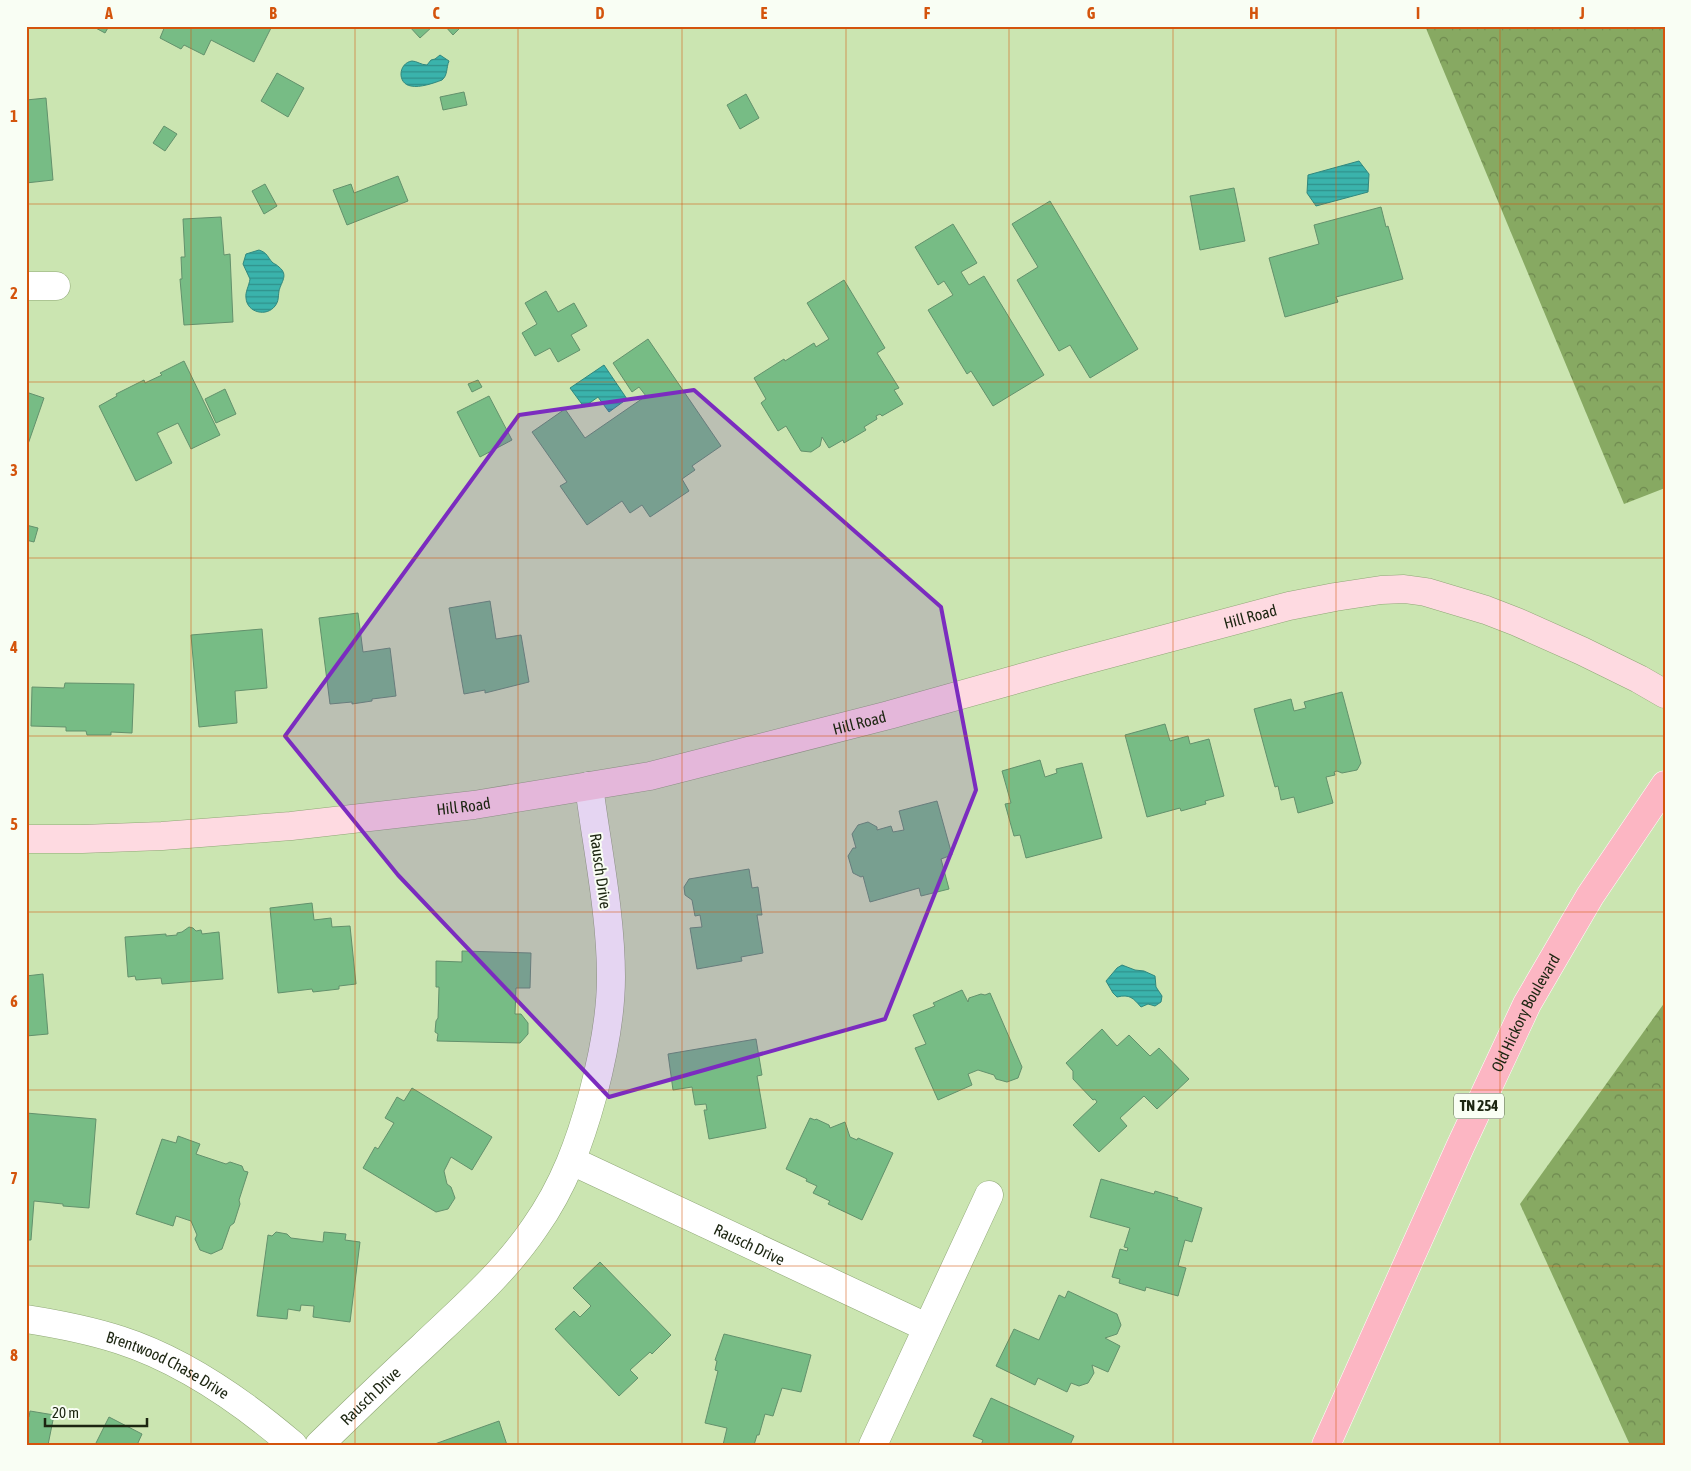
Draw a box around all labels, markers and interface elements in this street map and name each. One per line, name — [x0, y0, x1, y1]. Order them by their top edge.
text: A — [104, 4, 113, 22]
text: B — [269, 4, 277, 22]
text: C — [432, 4, 440, 22]
text: D — [596, 4, 605, 22]
text: E — [761, 4, 768, 22]
text: F — [924, 4, 931, 22]
text: G — [1087, 4, 1096, 22]
text: H — [1249, 4, 1259, 22]
text: I — [1416, 4, 1420, 22]
text: J — [1578, 4, 1585, 22]
text: 1 — [10, 107, 18, 125]
text: 2 — [10, 284, 18, 302]
text: 3 — [10, 461, 18, 479]
street label: Hill Road — [1222, 601, 1279, 632]
text: 4 — [9, 638, 18, 656]
street label: Hill Road — [831, 707, 888, 738]
street label: Hill Road — [435, 793, 492, 818]
text: 5 — [10, 815, 18, 833]
street label: Rausch Drive — [587, 832, 615, 910]
street label: Old Hickory Boulevard — [1488, 951, 1563, 1075]
text: 6 — [10, 992, 18, 1010]
road number: TN 254 — [1454, 1094, 1504, 1118]
text: 7 — [10, 1169, 18, 1187]
street label: Rausch Drive — [711, 1220, 788, 1268]
street label: Brentwood Chase Drive — [104, 1327, 233, 1402]
text: 8 — [10, 1346, 18, 1364]
street label: Rausch Drive — [336, 1363, 404, 1428]
scale bar — [45, 1396, 148, 1428]
text: 20 m — [52, 1404, 79, 1421]

